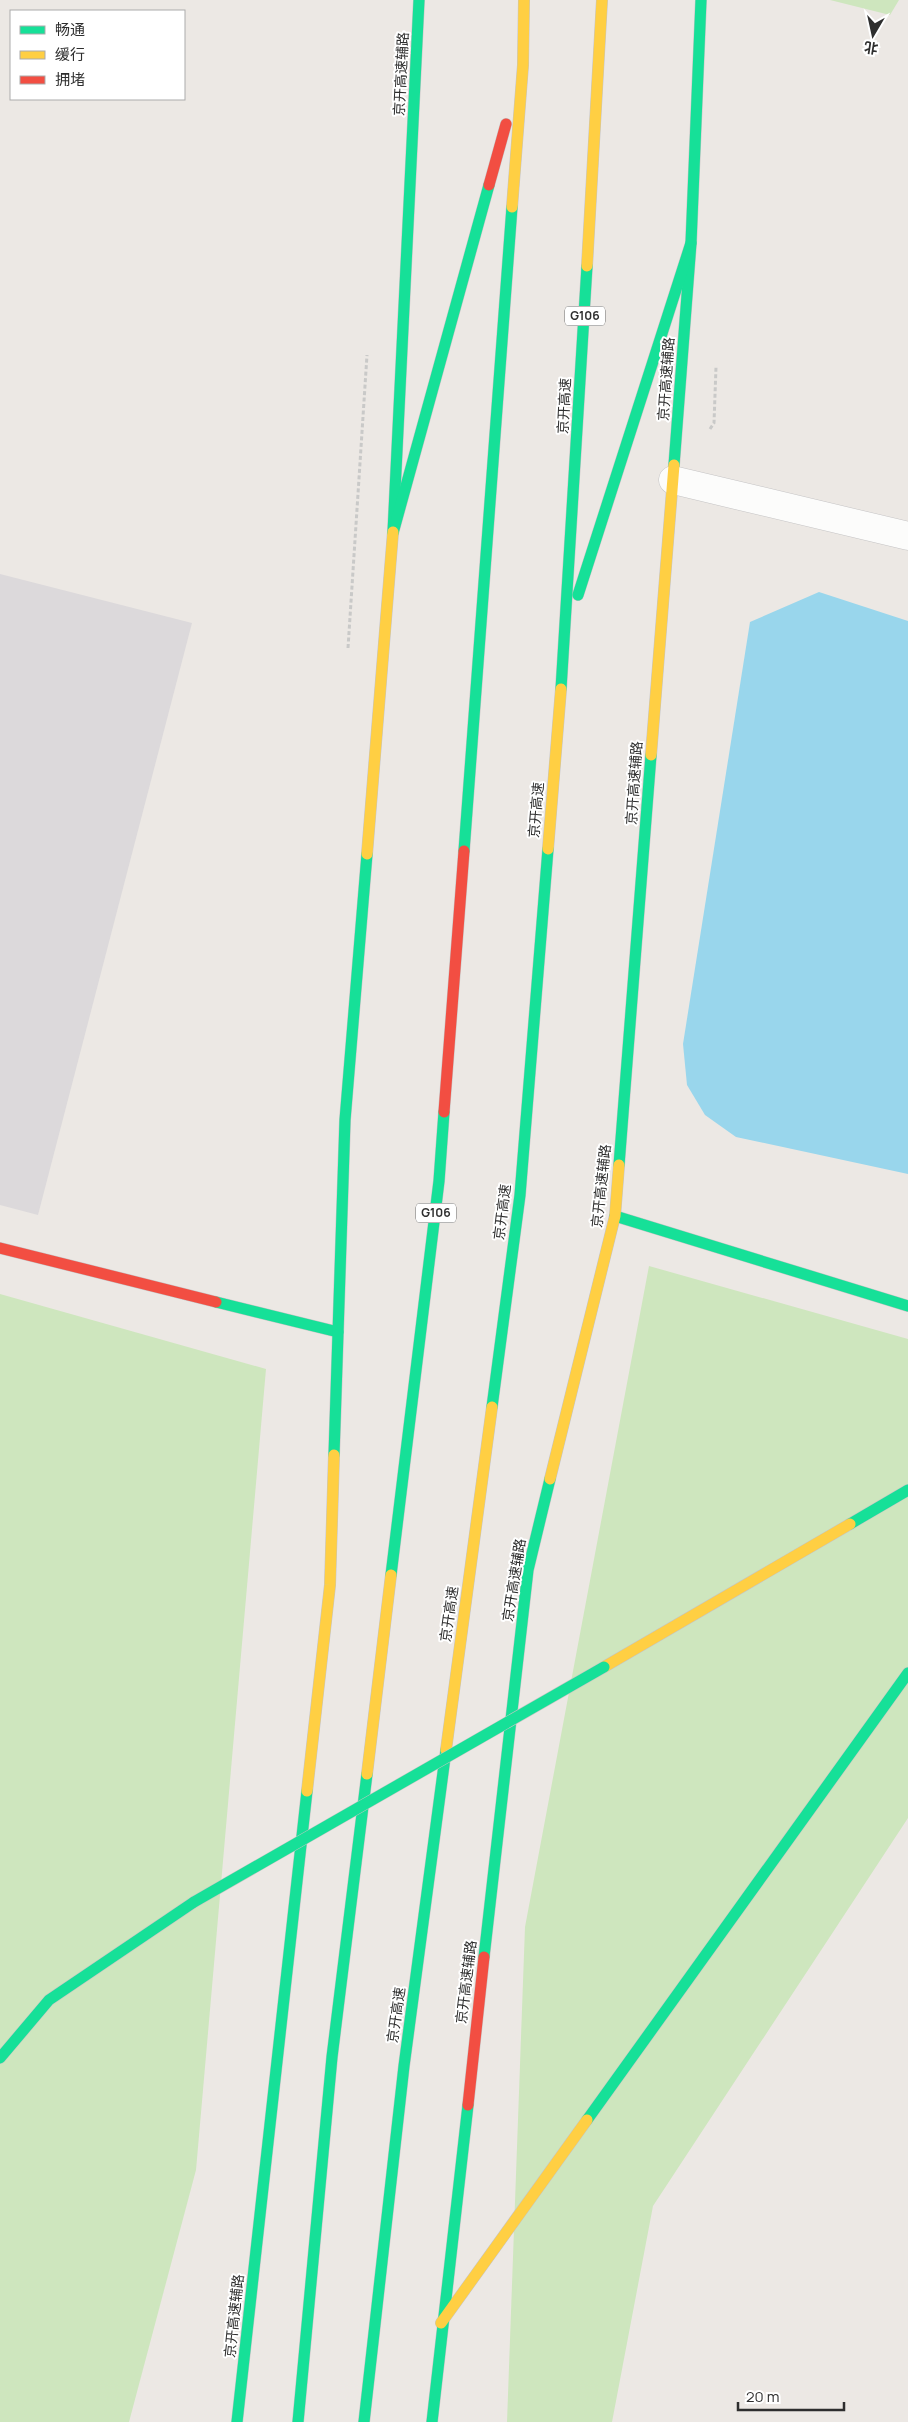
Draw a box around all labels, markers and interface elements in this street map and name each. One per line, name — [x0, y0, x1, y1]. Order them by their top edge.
legend — [10, 10, 185, 100]
north arrow — [848, 10, 898, 60]
text: 畅通 — [55, 19, 85, 40]
street label: 京开高速辅路 — [389, 32, 412, 116]
text: 北 — [862, 38, 879, 59]
text: 缓行 — [55, 44, 85, 65]
text: 拥堵 — [55, 69, 85, 90]
road number: G106 — [565, 306, 605, 326]
street label: 京开高速辅路 — [653, 336, 678, 422]
street label: 京开高速 — [553, 378, 574, 434]
street label: 京开高速辅路 — [621, 740, 646, 826]
street label: 京开高速 — [524, 781, 547, 839]
street label: 京开高速辅路 — [587, 1143, 614, 1229]
street label: 京开高速 — [489, 1183, 514, 1241]
road number: G106 — [416, 1204, 456, 1222]
street label: 京开高速辅路 — [498, 1537, 529, 1623]
street label: 京开高速 — [435, 1585, 462, 1643]
street label: 京开高速辅路 — [451, 1939, 480, 2025]
street label: 京开高速 — [382, 1986, 409, 2044]
street label: 京开高速辅路 — [220, 2273, 247, 2359]
scale bar — [738, 2380, 844, 2412]
text: 20 m — [746, 2386, 779, 2407]

